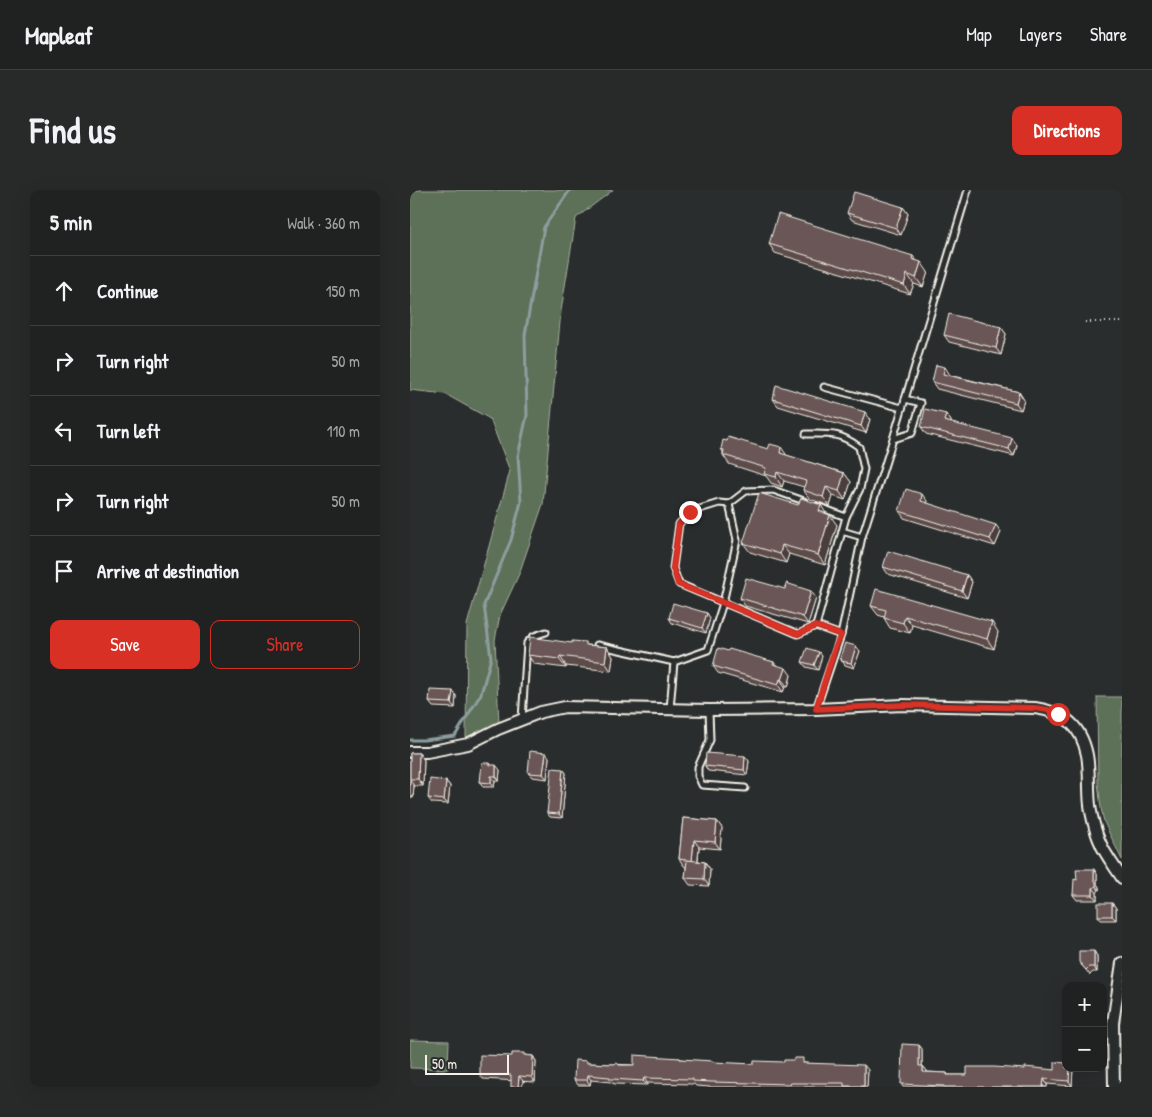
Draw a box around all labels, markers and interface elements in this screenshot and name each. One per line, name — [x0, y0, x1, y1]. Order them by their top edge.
text: Mapleaf — [25, 19, 93, 51]
text: Map — [966, 22, 992, 47]
text: Layers — [1020, 22, 1062, 47]
text: Share — [1090, 22, 1127, 47]
button: Directions — [1012, 106, 1122, 155]
text: Find us — [30, 107, 116, 154]
text: 5 min — [50, 208, 92, 237]
text: Walk · 360 m — [287, 212, 360, 234]
icon: ahead — [50, 277, 78, 305]
text: Continue — [97, 278, 158, 304]
text: 150 m — [326, 280, 360, 302]
icon: right — [50, 347, 78, 375]
text: Turn right — [97, 348, 168, 374]
text: 50 m — [332, 350, 360, 372]
icon: left — [50, 417, 78, 445]
text: Turn left — [97, 418, 160, 444]
text: 110 m — [327, 420, 360, 442]
icon: right — [50, 487, 78, 515]
text: Turn right — [97, 488, 168, 514]
text: 50 m — [332, 490, 360, 512]
route end — [679, 501, 702, 524]
icon: arrive — [50, 557, 78, 585]
text: Arrive at destination — [97, 558, 239, 584]
button: Save — [50, 620, 200, 669]
button: Share — [210, 620, 360, 669]
route start — [1047, 703, 1070, 726]
map controls — [1062, 982, 1107, 1072]
button: + — [1062, 982, 1107, 1027]
button: − — [1062, 1027, 1107, 1072]
scale bar — [425, 1052, 509, 1075]
text: 50 m — [432, 1054, 457, 1073]

